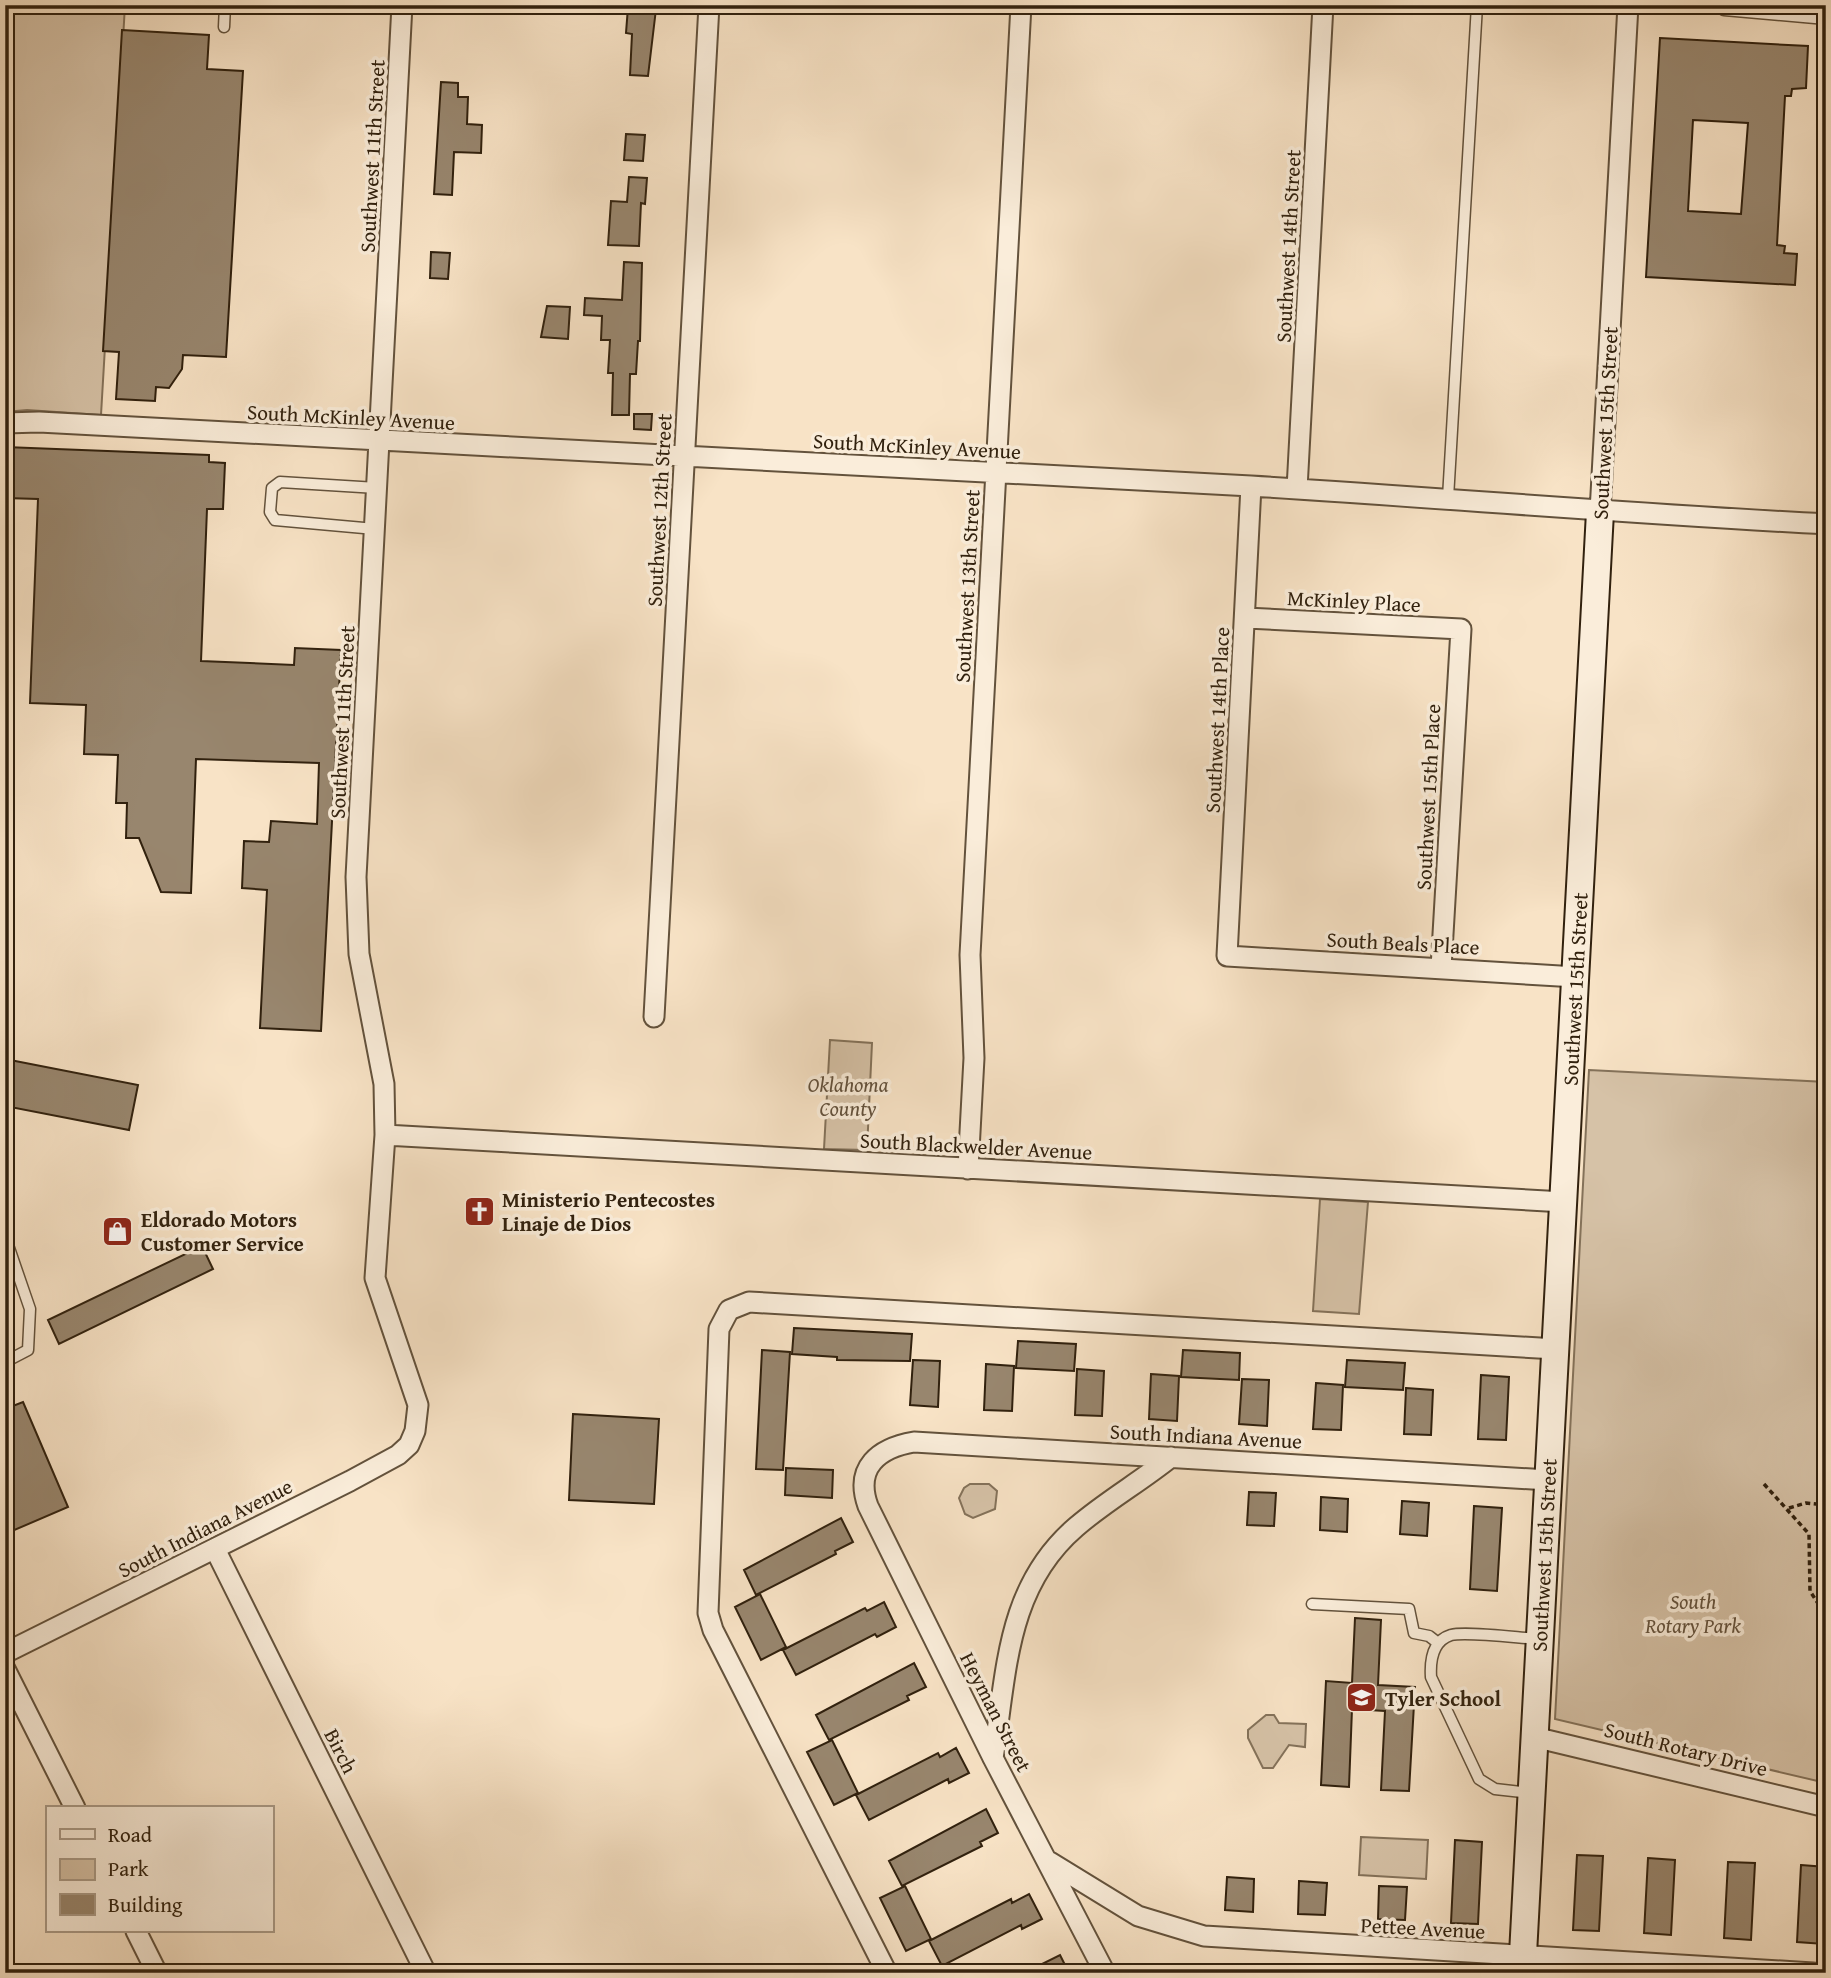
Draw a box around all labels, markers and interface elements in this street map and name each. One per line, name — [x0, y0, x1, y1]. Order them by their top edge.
street label: Southwest 11th Street — [351, 58, 393, 253]
street label: Southwest 14th Street — [1267, 148, 1309, 343]
street label: Southwest 15th Street — [1584, 325, 1626, 520]
street label: South McKinley Avenue — [246, 396, 456, 438]
street label: Southwest 12th Street — [638, 412, 680, 607]
street label: South McKinley Avenue — [812, 425, 1022, 467]
street label: Southwest 13th Street — [946, 488, 988, 683]
street label: McKinley Place — [1286, 582, 1422, 620]
street label: Southwest 11th Street — [321, 624, 363, 819]
street label: Southwest 14th Place — [1197, 626, 1237, 814]
street label: Southwest 15th Place — [1408, 703, 1448, 891]
street label: Southwest 15th Street — [1554, 891, 1596, 1086]
street label: South Beals Place — [1326, 924, 1480, 962]
park label: Oklahoma County — [808, 1069, 889, 1124]
street label: South Blackwelder Avenue — [859, 1124, 1093, 1168]
place label: Ministerio Pentecostes Linaje de Dios — [502, 1184, 715, 1239]
church icon: Ministerio Pentecostes Linaje de Dios — [462, 1194, 496, 1228]
place label: Eldorado Motors Customer Service — [141, 1204, 304, 1259]
shop icon: Eldorado Motors Customer Service — [101, 1214, 135, 1248]
street label: South Indiana Avenue — [1109, 1415, 1303, 1457]
street label: Southwest 15th Street — [1523, 1457, 1565, 1652]
street label: South Indiana Avenue — [112, 1470, 298, 1585]
park label: South Rotary Park — [1644, 1586, 1741, 1641]
street label: Heyman Street — [952, 1647, 1040, 1778]
school or university icon: Tyler School — [1345, 1681, 1379, 1715]
place label: Tyler School — [1385, 1683, 1501, 1714]
street label: South Rotary Drive — [1601, 1714, 1771, 1784]
street label: Birch — [317, 1723, 366, 1779]
legend — [46, 1806, 273, 1932]
text: Road — [108, 1819, 153, 1850]
text: Park — [108, 1853, 149, 1884]
text: Building — [108, 1889, 183, 1920]
street label: Pettee Avenue — [1360, 1909, 1486, 1947]

